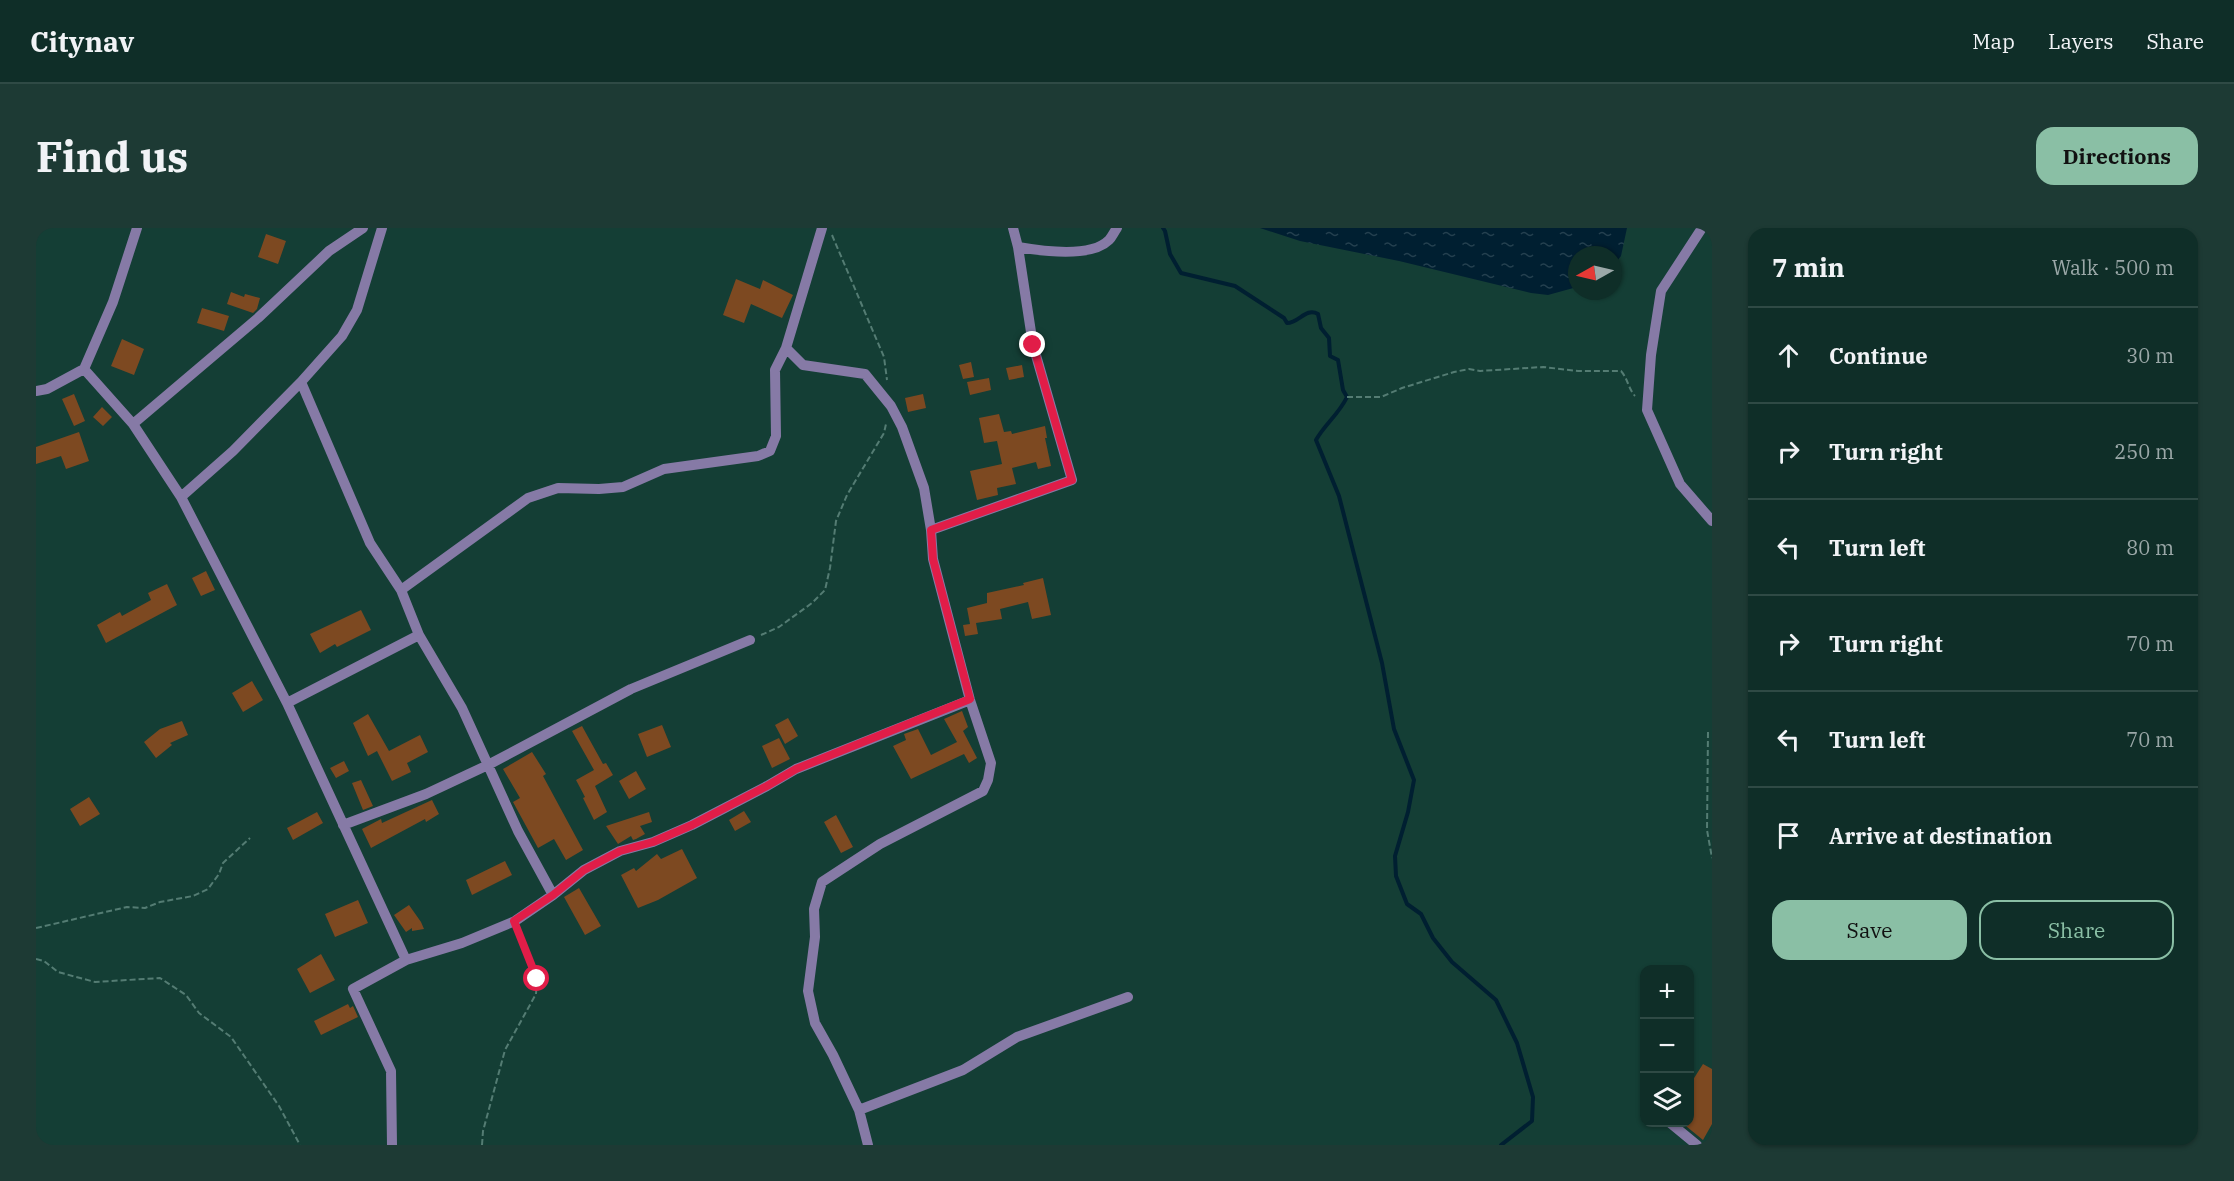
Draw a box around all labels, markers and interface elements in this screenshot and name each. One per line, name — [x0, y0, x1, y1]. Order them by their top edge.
text: Citynav — [30, 23, 134, 60]
text: Map — [1972, 27, 2015, 55]
text: Layers — [2048, 27, 2114, 55]
text: Share — [2147, 27, 2204, 55]
button: Directions — [2036, 127, 2198, 185]
text: Find us — [36, 129, 188, 184]
north arrow — [1568, 246, 1622, 300]
text: 7 min — [1772, 250, 1845, 284]
text: Walk · 500 m — [2052, 254, 2174, 281]
route end — [1019, 331, 1045, 357]
icon: ahead — [1772, 339, 1805, 372]
text: Continue — [1829, 341, 1928, 370]
text: 30 m — [2126, 342, 2174, 369]
icon: right — [1772, 435, 1805, 468]
text: Turn right — [1829, 437, 1943, 466]
text: 250 m — [2114, 438, 2174, 465]
icon: left — [1772, 531, 1805, 564]
text: Turn left — [1829, 533, 1925, 562]
text: 80 m — [2126, 534, 2174, 561]
icon: right — [1772, 627, 1805, 660]
text: Turn right — [1829, 629, 1943, 658]
text: 70 m — [2126, 630, 2174, 657]
icon: left — [1772, 723, 1805, 756]
text: Turn left — [1829, 725, 1925, 754]
text: 70 m — [2126, 726, 2174, 753]
icon: arrive — [1772, 819, 1805, 852]
text: Arrive at destination — [1829, 821, 2052, 850]
button: Save — [1772, 900, 1967, 960]
button: Share — [1979, 900, 2174, 960]
route start — [523, 965, 549, 991]
map controls — [1640, 965, 1694, 1127]
button: + — [1640, 965, 1694, 1019]
button: − — [1640, 1019, 1694, 1073]
button: layers — [1640, 1073, 1694, 1127]

